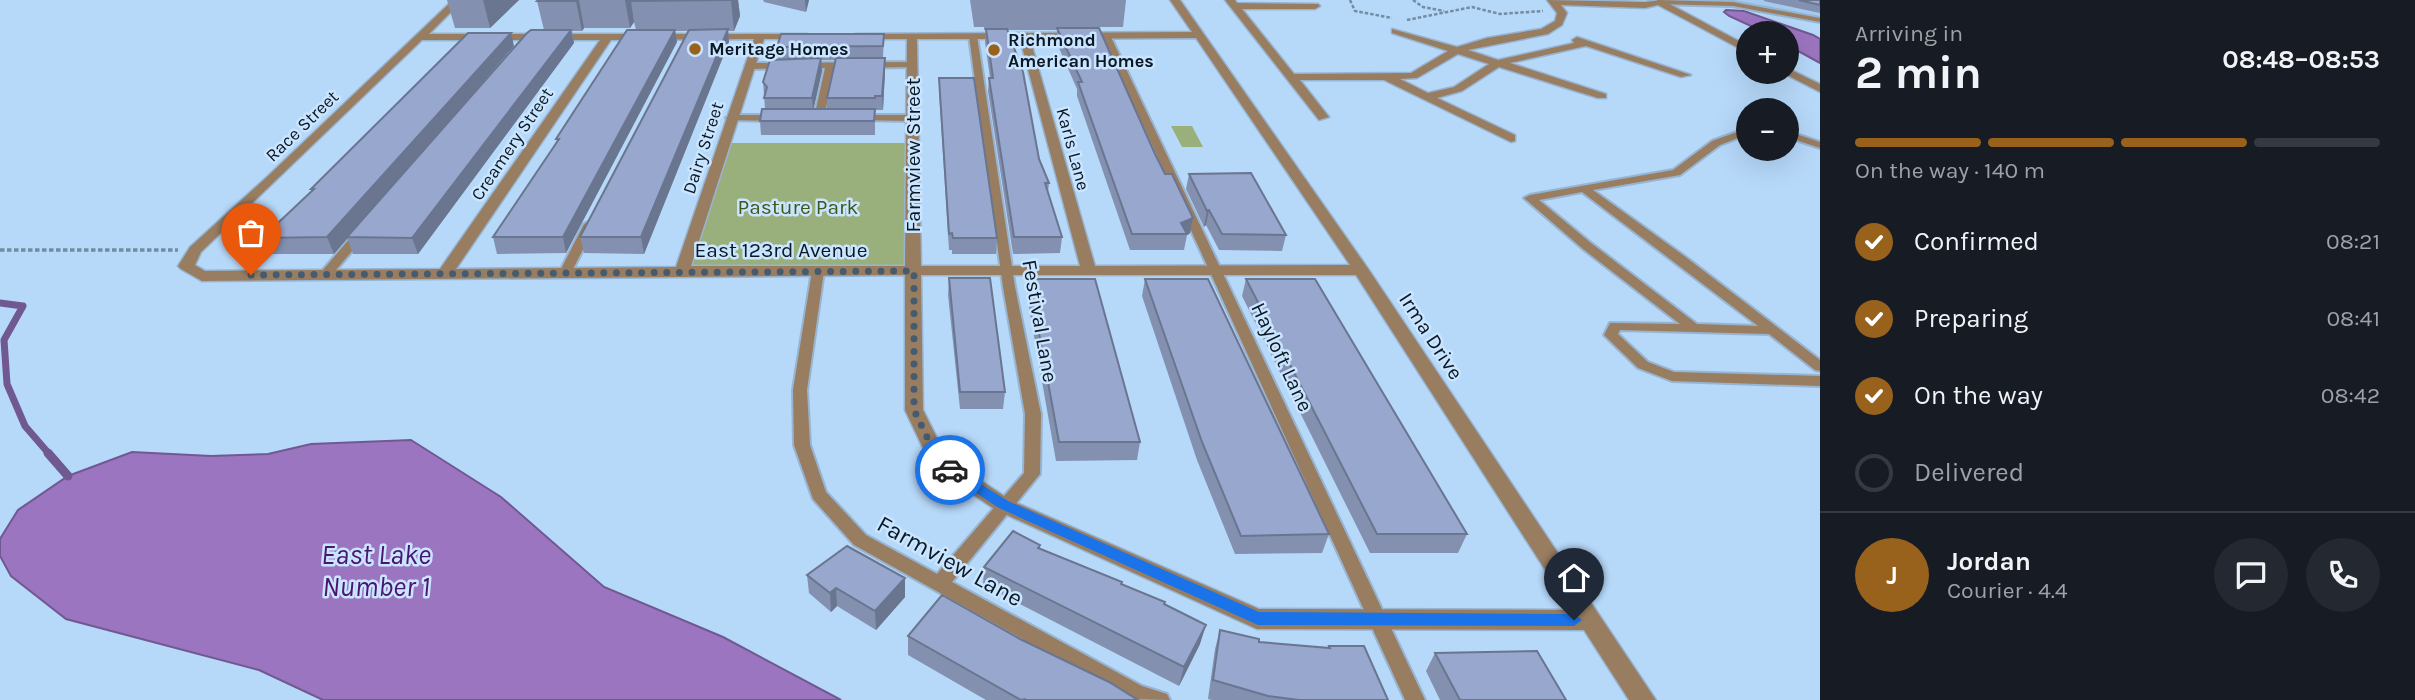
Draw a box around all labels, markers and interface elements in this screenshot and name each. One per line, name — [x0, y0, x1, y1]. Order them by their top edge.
text: Arriving in — [1855, 20, 1963, 47]
map controls — [1736, 21, 1799, 161]
button: + — [1736, 21, 1799, 84]
place label: Richmond American Homes — [1008, 29, 1154, 72]
place label: Meritage Homes — [709, 38, 848, 60]
marker: Meritage Homes — [687, 41, 703, 57]
marker: Richmond American Homes — [986, 42, 1002, 58]
text: 08:48–08:53 — [2222, 44, 2380, 75]
text: 2 min — [1855, 46, 1982, 100]
street label: Farmview Street — [901, 78, 925, 232]
street label: Creamery Street — [466, 83, 558, 205]
street label: Race Street — [261, 86, 343, 166]
button: − — [1736, 98, 1799, 161]
street label: Dairy Street — [678, 99, 728, 197]
street label: Karls Lane — [1051, 105, 1095, 193]
text: On the way · 140 m — [1855, 157, 2045, 184]
park label: Pasture Park — [738, 195, 859, 219]
pin — [221, 203, 281, 275]
icon: bag — [232, 214, 270, 252]
icon: check — [1855, 223, 1893, 261]
text: Confirmed — [1914, 226, 2039, 257]
text: 08:21 — [2326, 228, 2380, 255]
street label: East 123rd Avenue — [695, 238, 867, 262]
street label: Festival Lane — [1017, 258, 1063, 384]
street label: Irma Drive — [1394, 288, 1468, 384]
street label: Hayloft Lane — [1246, 299, 1318, 415]
icon: check — [1855, 300, 1893, 338]
text: Preparing — [1914, 303, 2028, 334]
text: 08:41 — [2326, 305, 2380, 332]
icon: check — [1855, 377, 1893, 415]
text: On the way — [1914, 380, 2043, 411]
text: 08:42 — [2321, 382, 2380, 409]
courier — [915, 435, 985, 505]
icon: car — [931, 451, 969, 489]
text: Delivered — [1914, 457, 2024, 488]
street label: Farmview Lane — [872, 509, 1028, 613]
water label: East Lake Number 1 — [321, 538, 431, 603]
button: chat — [2214, 538, 2288, 612]
button: phone — [2306, 538, 2380, 612]
text: Jordan — [1947, 546, 2031, 577]
pin — [1544, 548, 1604, 620]
icon: home — [1555, 559, 1593, 597]
text: J — [1886, 560, 1898, 591]
text: Courier · 4.4 — [1947, 577, 2068, 604]

